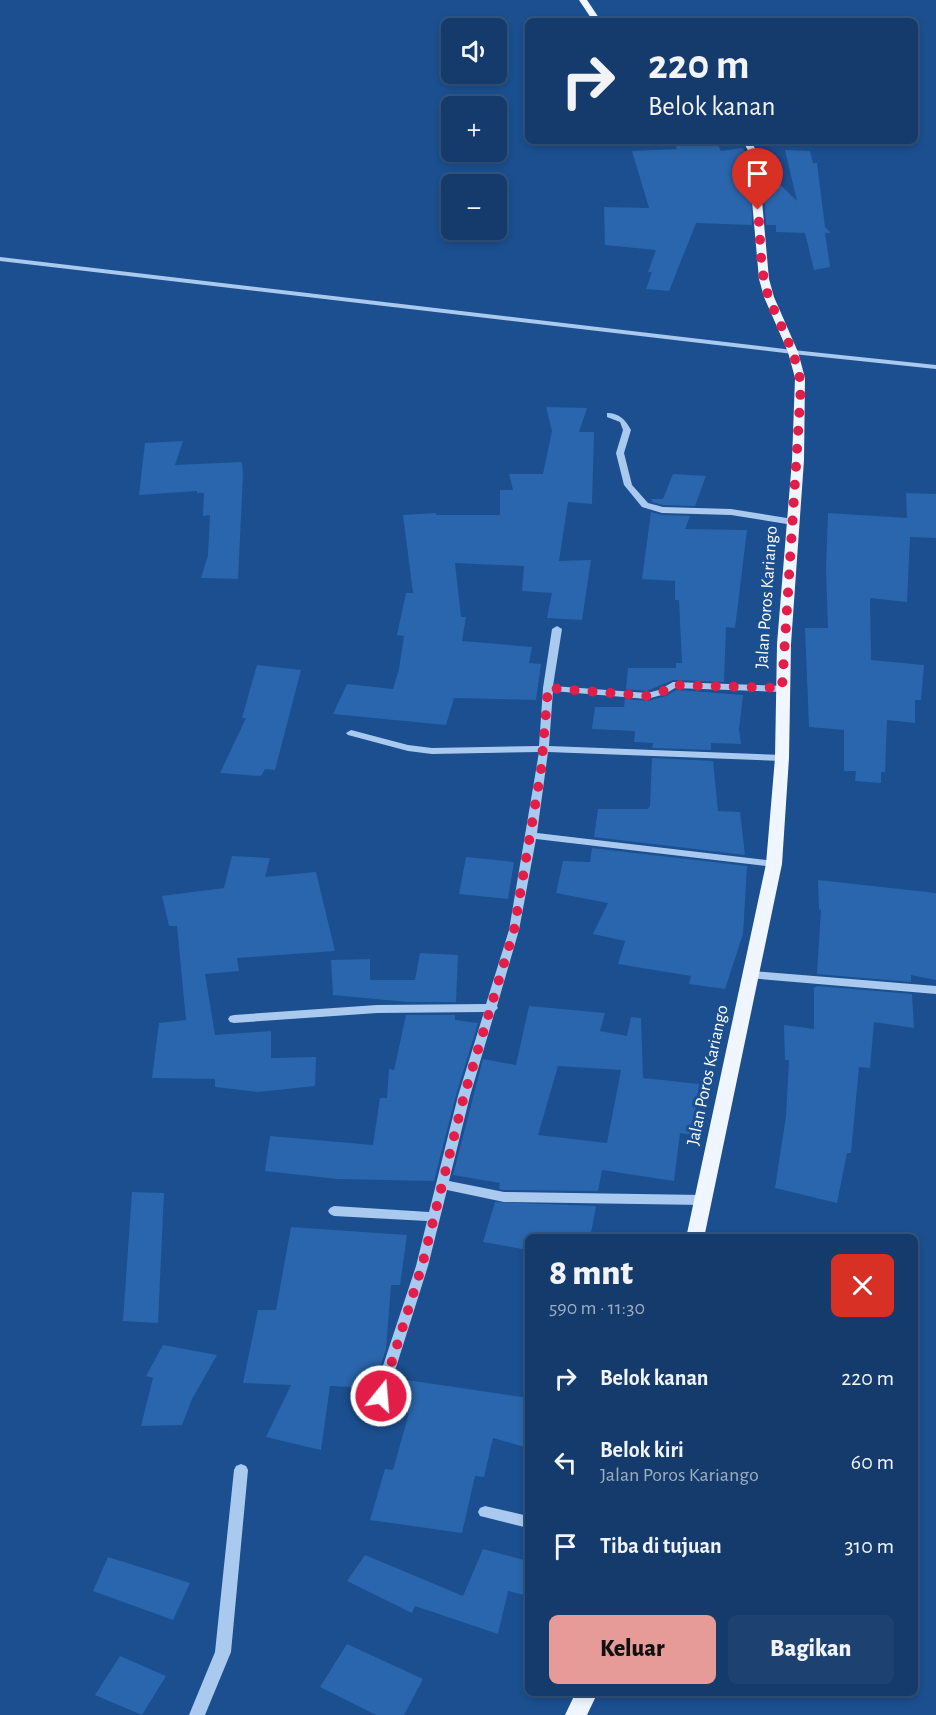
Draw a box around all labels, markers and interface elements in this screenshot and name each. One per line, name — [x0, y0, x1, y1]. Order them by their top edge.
map controls — [441, 18, 507, 240]
button: sound — [441, 18, 507, 84]
icon: right — [549, 42, 627, 120]
text: 220 m — [648, 44, 750, 86]
text: Belok kanan — [648, 93, 775, 120]
button: + — [441, 96, 507, 162]
pin — [732, 148, 783, 210]
icon: arrive — [741, 157, 774, 190]
button: − — [441, 174, 507, 240]
street label: Jalan Poros Kariango — [753, 525, 781, 669]
street label: Jalan Poros Kariango — [684, 1003, 732, 1147]
button: close — [831, 1254, 894, 1317]
text: 8 mnt — [549, 1255, 633, 1291]
text: 590 m · 11:30 — [549, 1298, 645, 1318]
icon: right — [549, 1362, 582, 1395]
position arrow — [349, 1364, 413, 1428]
text: Belok kanan — [600, 1367, 708, 1389]
text: 220 m — [841, 1367, 894, 1389]
text: Belok kiri — [600, 1439, 684, 1461]
icon: left — [549, 1446, 582, 1479]
text: 60 m — [851, 1451, 894, 1473]
text: Jalan Poros Kariango — [600, 1465, 759, 1485]
icon: arrive — [549, 1530, 582, 1563]
text: Tiba di tujuan — [600, 1535, 722, 1557]
text: 310 m — [845, 1535, 894, 1557]
button: Keluar — [549, 1615, 716, 1684]
button: Bagikan — [728, 1615, 894, 1684]

